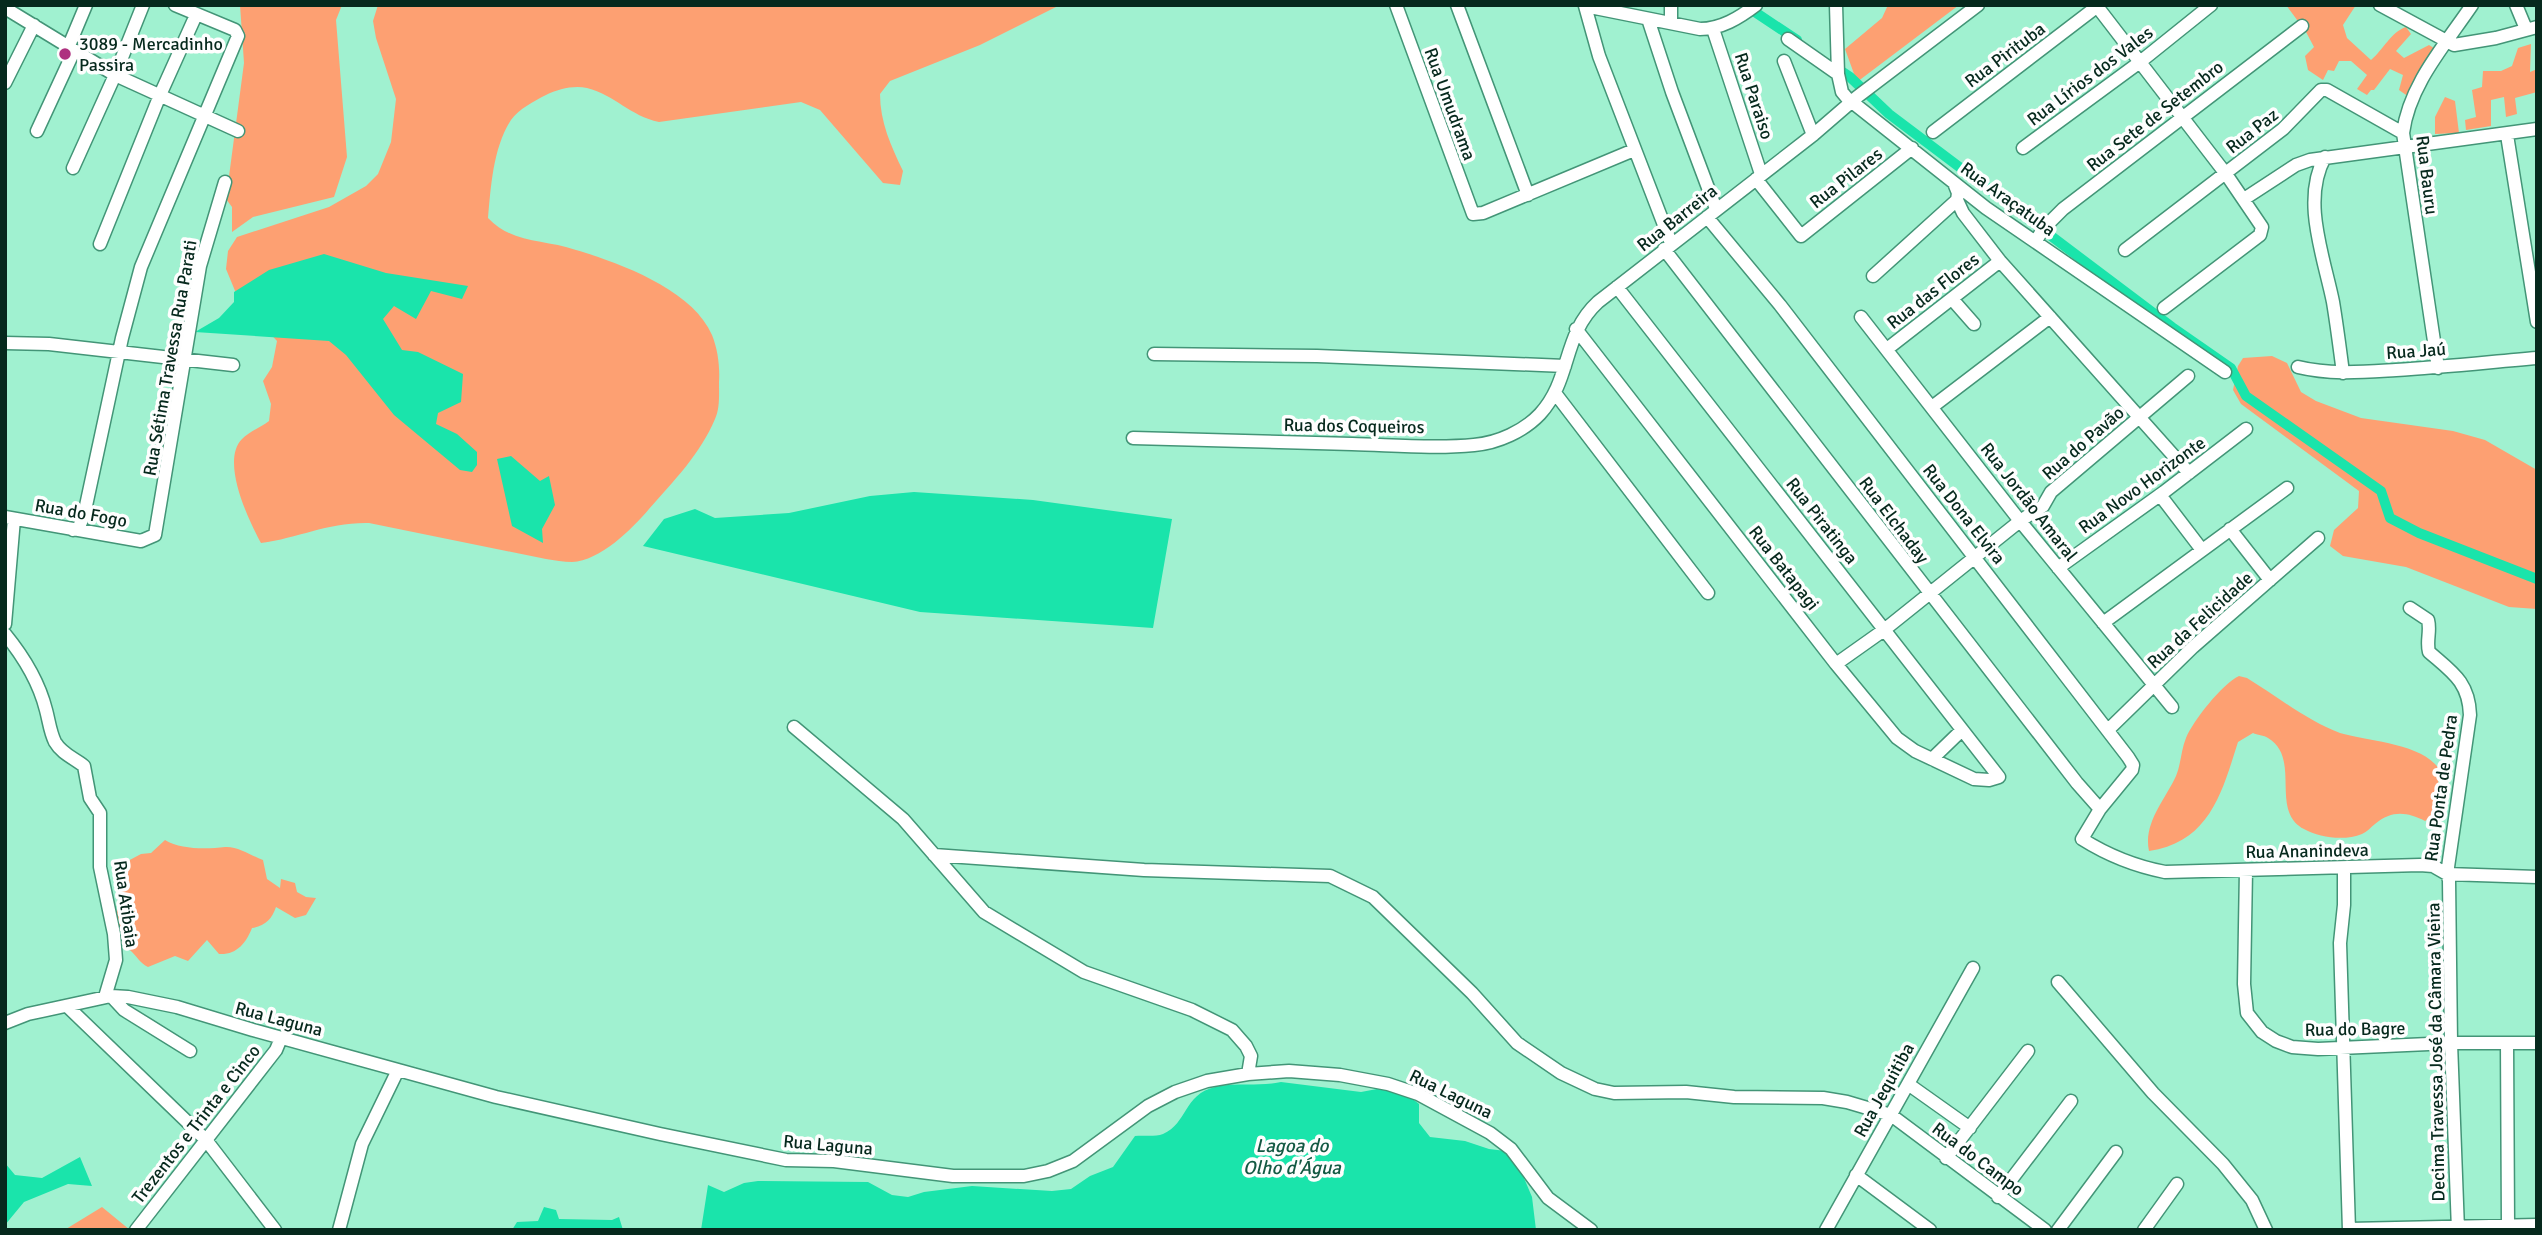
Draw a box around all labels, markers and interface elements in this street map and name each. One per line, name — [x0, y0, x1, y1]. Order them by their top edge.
street label: Rua Pirituba — [1960, 18, 2050, 92]
street label: Rua Lírios dos Vales — [2023, 21, 2157, 130]
place label: 3089 - Mercadinho Passira — [79, 33, 223, 76]
street label: Rua Umudrama — [1419, 45, 1481, 163]
marker: 3089 - Mercadinho Passira — [57, 46, 73, 62]
street label: Rua Paraiso — [1730, 50, 1778, 142]
street label: Rua Sete de Setembro — [2082, 56, 2228, 176]
street label: Rua Paz — [2221, 104, 2283, 158]
street label: Rua Bauru — [2411, 134, 2443, 216]
street label: Rua Pilares — [1805, 143, 1887, 213]
street label: Rua Araçatuba — [1956, 157, 2060, 241]
street label: Rua Barreira — [1632, 180, 1722, 256]
street label: Rua Sétima Travessa Rua Parati — [138, 238, 202, 478]
street label: Rua das Flores — [1883, 248, 1984, 334]
street label: Rua Jaú — [2385, 338, 2447, 364]
street label: Rua do Pavão — [2037, 401, 2129, 485]
street label: Rua dos Coqueiros — [1283, 414, 1425, 438]
street label: Rua Novo Horizonte — [2074, 432, 2210, 538]
street label: Rua Jordão Amaral — [1976, 438, 2082, 566]
street label: Rua Dona Elvira — [1918, 460, 2010, 568]
street label: Rua Elchaday — [1854, 472, 1934, 568]
street label: Rua Piratinga — [1781, 473, 1863, 569]
street label: Rua do Fogo — [33, 494, 129, 532]
street label: Rua Batapagi — [1744, 521, 1824, 615]
street label: Rua da Felicidade — [2143, 567, 2257, 673]
street label: Rua Ponta de Pedra — [2420, 713, 2462, 863]
street label: Rua Ananindeva — [2245, 839, 2369, 863]
street label: Rua Atibaia — [109, 859, 143, 949]
street label: Decima Travessa José da Câmara Vieira — [2422, 902, 2450, 1202]
street label: Rua Laguna — [233, 997, 325, 1041]
street label: Rua do Bagre — [2304, 1017, 2406, 1041]
street label: Rua Jequitiba — [1849, 1039, 1919, 1141]
street label: Trezentos e Trinta e Cinco — [127, 1040, 265, 1208]
street label: Rua Laguna — [1406, 1064, 1496, 1124]
street label: Rua do Campo — [1928, 1117, 2028, 1201]
street label: Rua Laguna — [782, 1130, 874, 1160]
water label: Lagoa do Olho d'Água — [1243, 1134, 1342, 1180]

